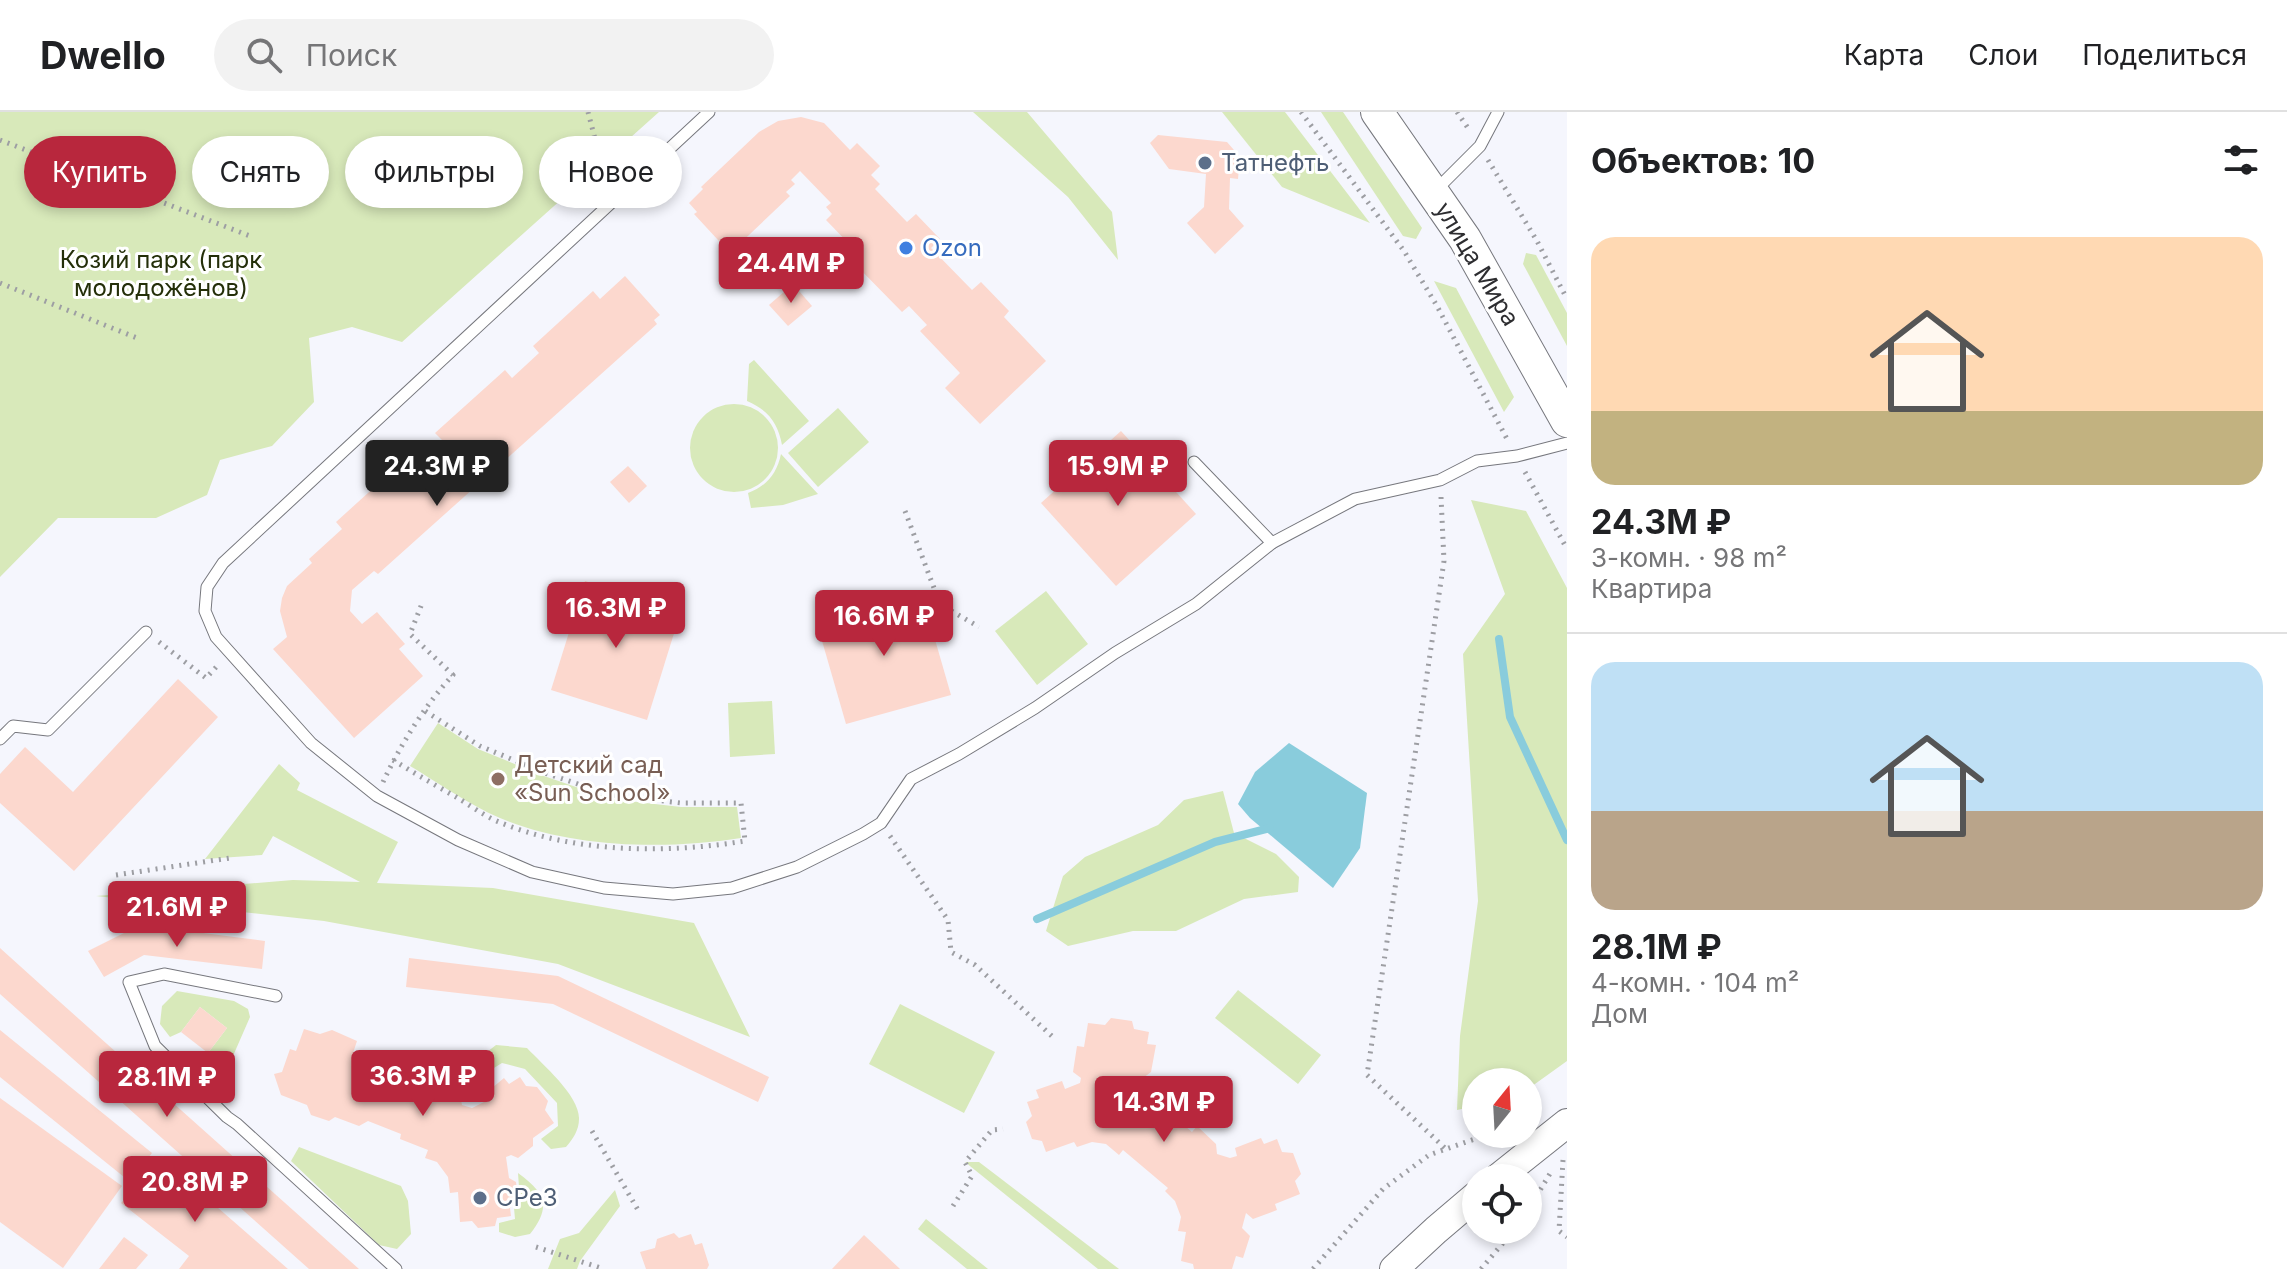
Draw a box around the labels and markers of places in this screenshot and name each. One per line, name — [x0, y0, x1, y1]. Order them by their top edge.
place label: Татнефть — [1221, 148, 1329, 177]
marker: Татнефть — [1196, 154, 1214, 172]
place label: Ozon — [922, 233, 982, 262]
pin: 24.4M ₽ — [717, 237, 865, 305]
marker: Ozon — [897, 239, 915, 257]
pin: 24.3M ₽ — [363, 440, 511, 508]
pin: 15.9M ₽ — [1044, 440, 1192, 508]
pin: 16.3M ₽ — [542, 582, 690, 650]
pin: 16.6M ₽ — [810, 590, 958, 658]
place label: Детский сад «Sun School» — [514, 750, 670, 807]
marker: Детский сад «Sun School» — [489, 770, 507, 788]
pin: 21.6M ₽ — [103, 881, 251, 949]
pin: 36.3M ₽ — [349, 1050, 497, 1118]
pin: 28.1M ₽ — [93, 1051, 241, 1119]
pin: 14.3M ₽ — [1090, 1076, 1238, 1144]
pin: 20.8M ₽ — [121, 1156, 269, 1224]
place label: СРеЗ — [496, 1183, 558, 1212]
marker: СРеЗ — [471, 1189, 489, 1207]

